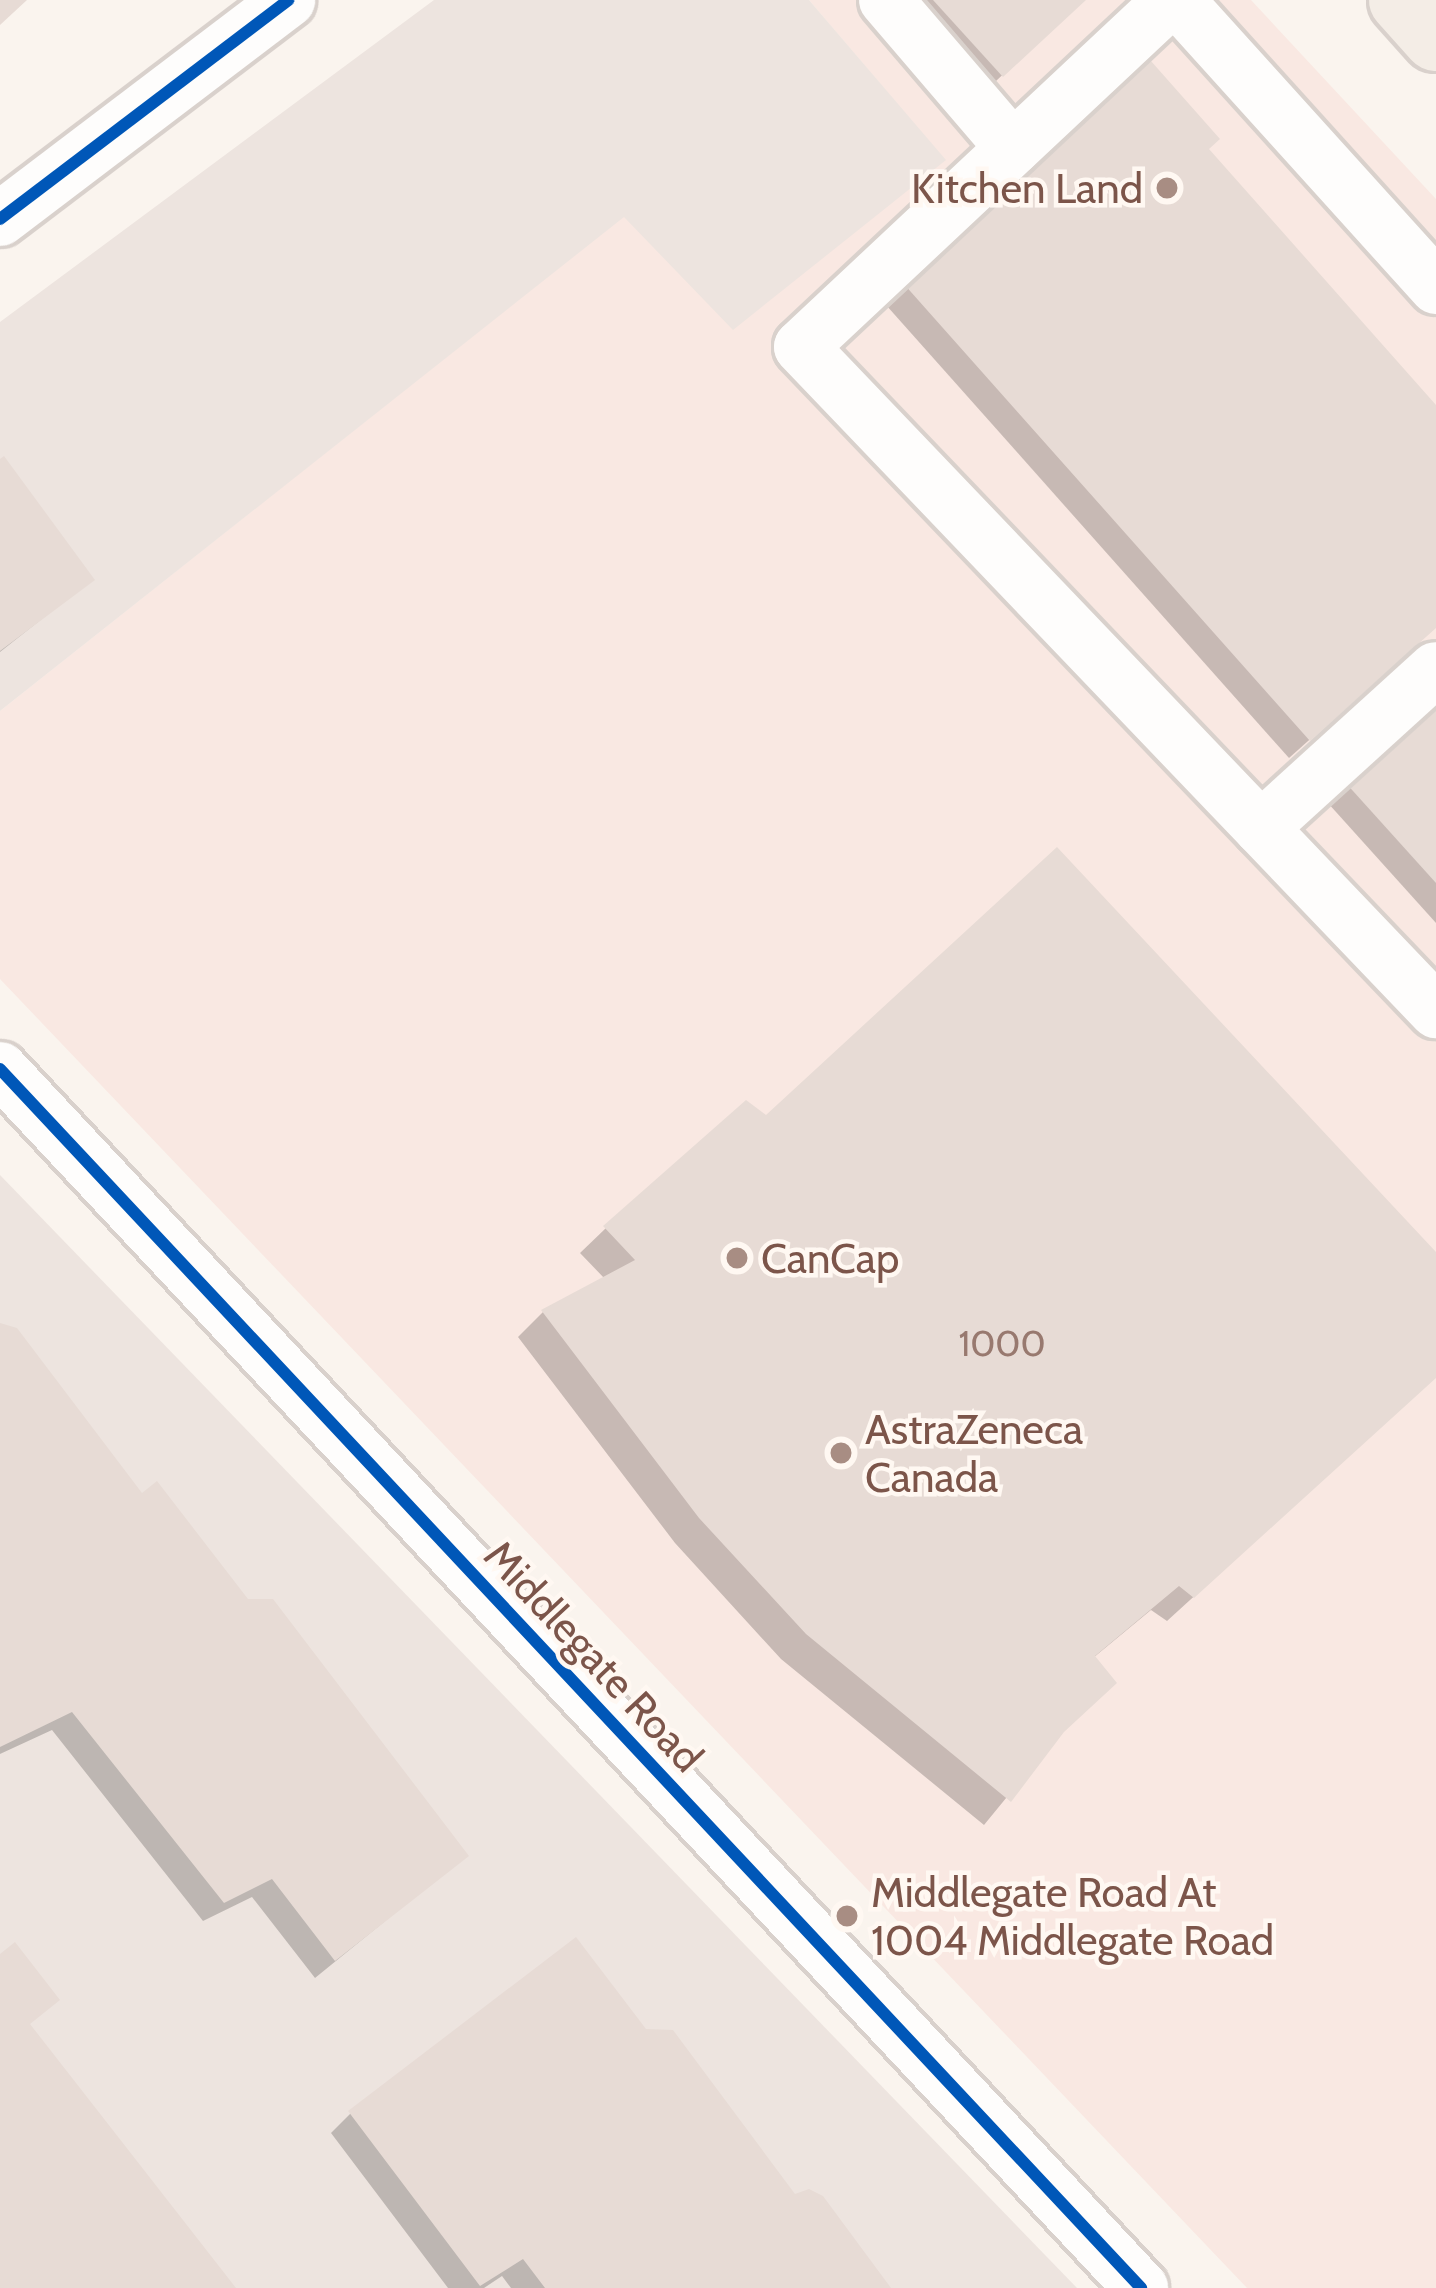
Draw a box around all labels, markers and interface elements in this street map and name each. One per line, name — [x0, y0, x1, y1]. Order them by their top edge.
place label: Kitchen Land — [911, 163, 1143, 213]
marker: Kitchen Land — [1154, 175, 1180, 201]
place label: CanCap — [761, 1233, 899, 1283]
marker: CanCap — [724, 1245, 750, 1271]
house number: 1000 — [958, 1322, 1046, 1366]
place label: AstraZeneca Canada — [865, 1404, 1083, 1502]
marker: AstraZeneca Canada — [828, 1440, 854, 1466]
street label: Middlegate Road — [474, 1530, 714, 1782]
place label: Middlegate Road At 1004 Middlegate Road — [871, 1867, 1274, 1966]
marker: Middlegate Road At 1004 Middlegate Road — [834, 1903, 860, 1929]

